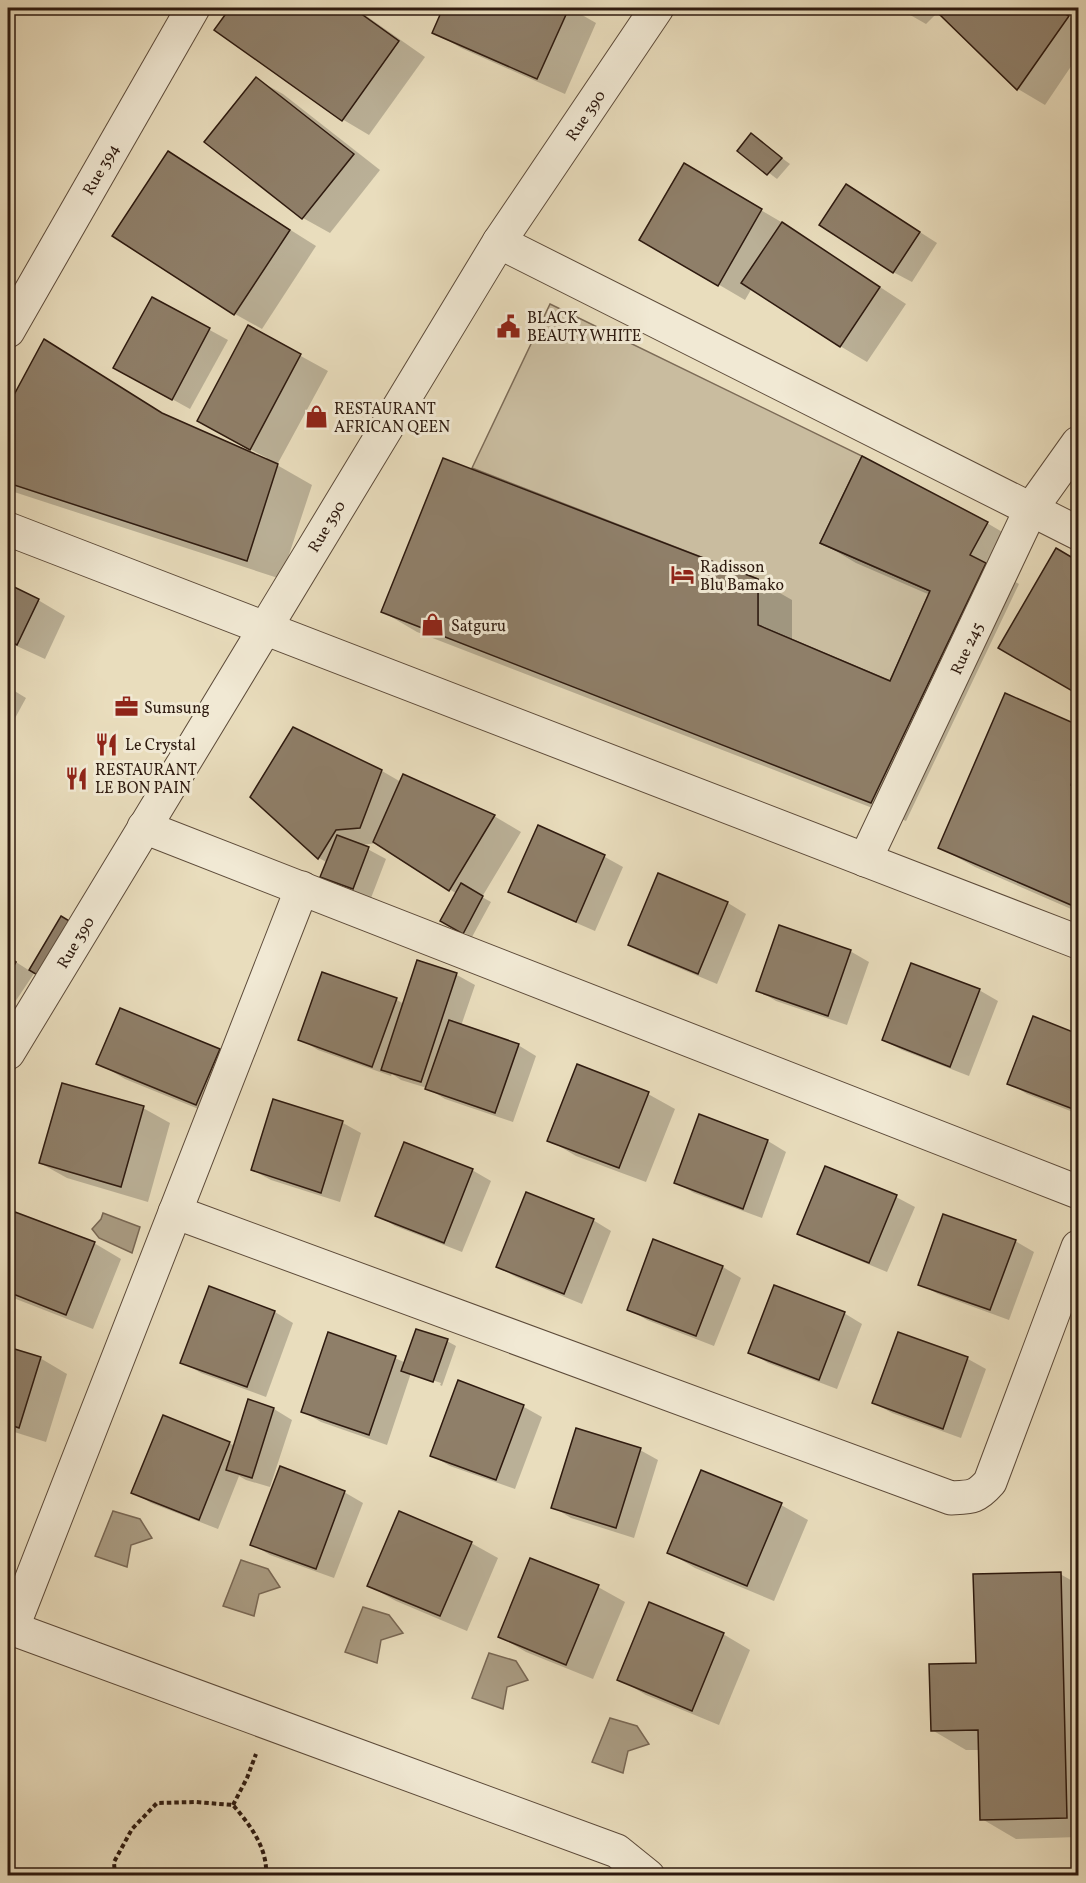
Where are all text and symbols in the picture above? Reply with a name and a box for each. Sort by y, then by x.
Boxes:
street label: Rue 390 [562,86,612,146]
street label: Rue 394 [78,140,125,200]
place label: BLACK BEAUTY WHITE [527,308,641,348]
public building icon: BLACK BEAUTY WHITE [496,313,522,339]
place label: RESTAURANT AFRICAN QEEN [334,399,450,439]
shop icon: RESTAURANT AFRICAN QEEN [303,404,329,430]
street label: Rue 390 [304,497,352,557]
place label: Radisson Blu Bamako [700,557,784,597]
hotel icon: Radisson Blu Bamako [669,562,695,588]
shop icon: Satguru [420,612,446,638]
place label: Satguru [451,616,506,638]
street label: Rue 245 [946,619,990,679]
office icon: Sumsung [113,694,139,720]
place label: Sumsung [144,698,210,720]
restaurant icon: Le Crystal [94,731,120,757]
place label: Le Crystal [125,735,196,757]
place label: RESTAURANT LE BON PAIN [95,760,197,800]
restaurant icon: RESTAURANT LE BON PAIN [64,765,90,791]
street label: Rue 390 [53,913,101,973]

